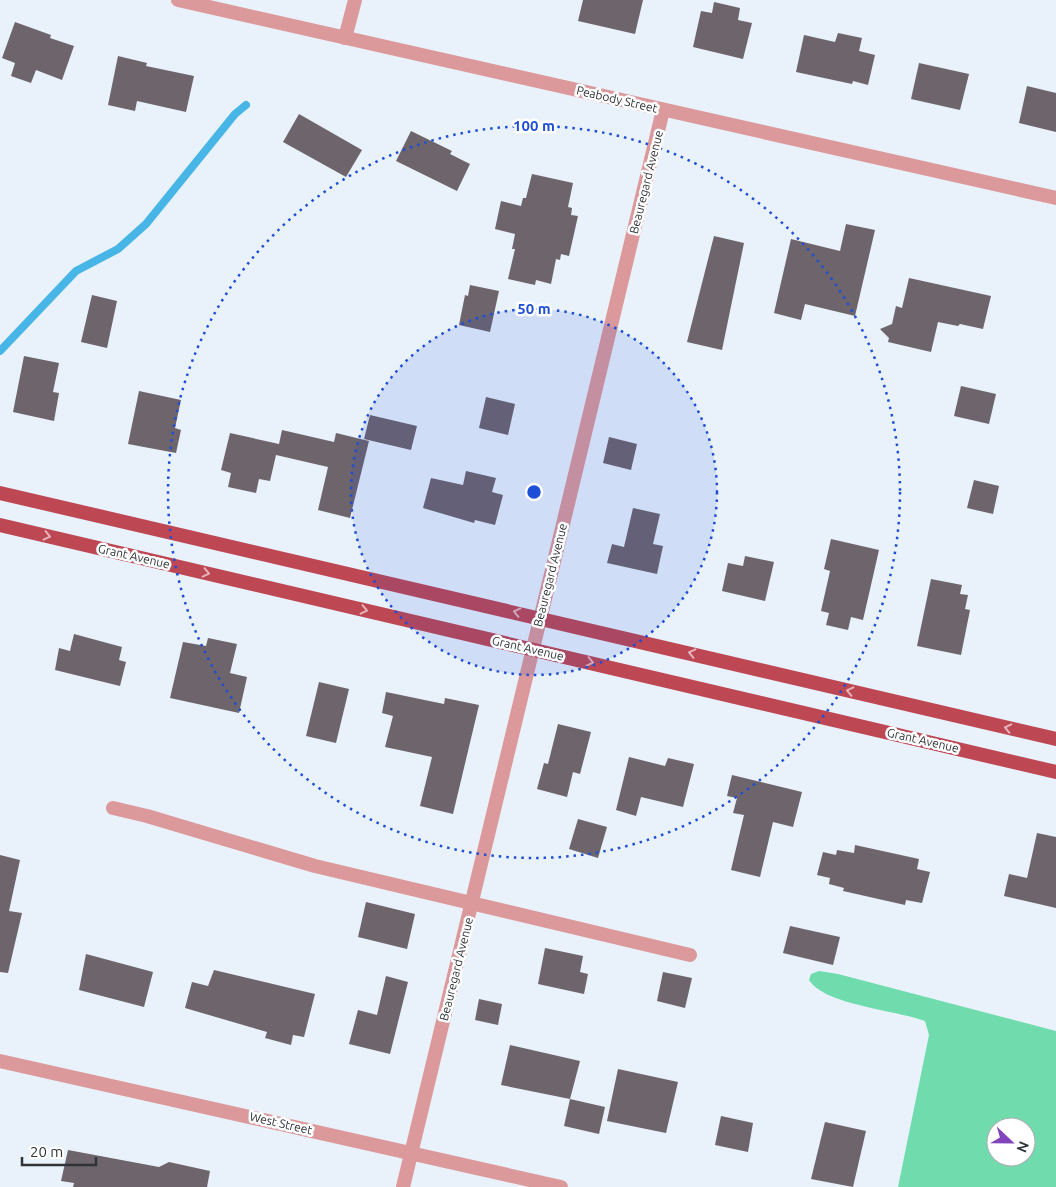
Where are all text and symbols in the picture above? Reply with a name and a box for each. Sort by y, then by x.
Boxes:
street label: Peabody Street [575,83,659,115]
text: 100 m [513,117,555,134]
street label: Beauregard Avenue [627,129,665,235]
text: 50 m [517,300,551,317]
centre of rings [525,483,543,501]
street label: Beauregard Avenue [531,522,569,628]
one-way arrow [43,530,52,541]
street label: Grant Avenue [97,541,171,571]
one-way arrow [201,567,210,578]
one-way arrow [360,604,368,615]
one-way arrow [512,607,521,618]
street label: Grant Avenue [491,633,565,663]
one-way arrow [688,648,697,659]
one-way arrow [586,656,595,667]
one-way arrow [846,686,855,697]
one-way arrow [1004,723,1013,734]
street label: Grant Avenue [886,725,960,755]
street label: Beauregard Avenue [437,916,475,1022]
street label: West Street [248,1109,314,1137]
north arrow [986,1117,1036,1167]
scale bar [22,1134,96,1166]
text: N [1014,1139,1032,1155]
text: 20 m [30,1143,63,1160]

